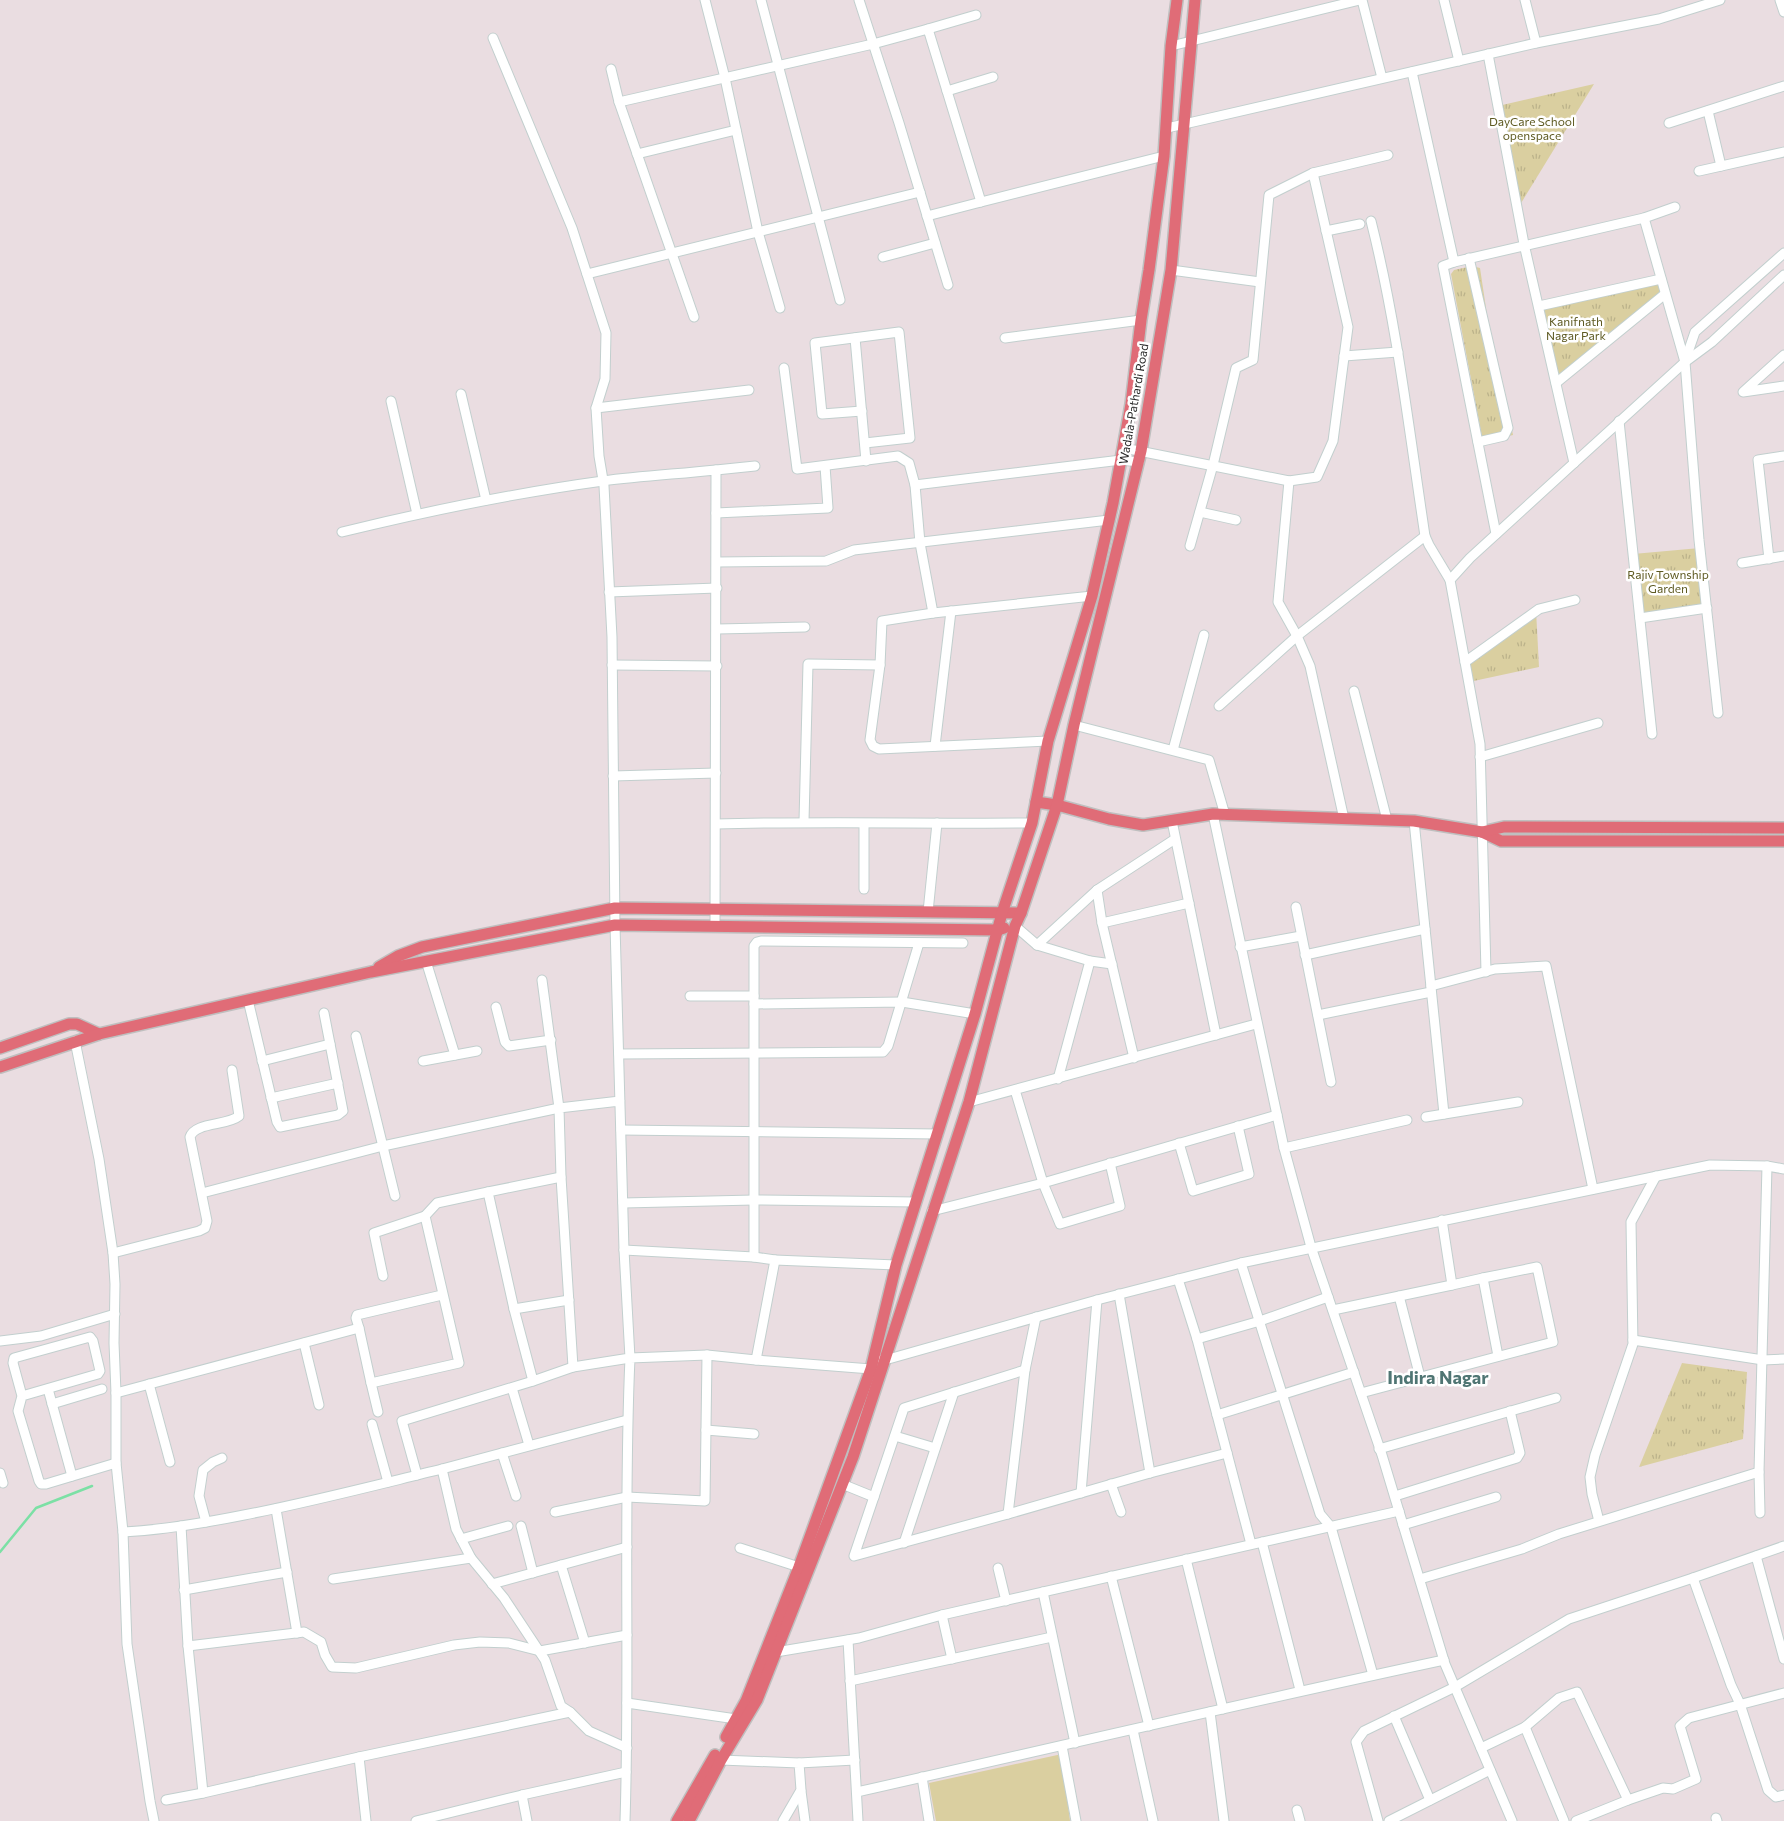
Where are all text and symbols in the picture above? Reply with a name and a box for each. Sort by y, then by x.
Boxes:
park label: DayCare School openspace [1489,114,1575,142]
park label: Kanifnath Nagar Park [1546,314,1607,342]
street label: Wadala-Pathardi Road [1116,342,1151,465]
park label: Rajiv Township Garden [1627,567,1709,595]
district label: Indira Nagar [1387,1366,1489,1388]

